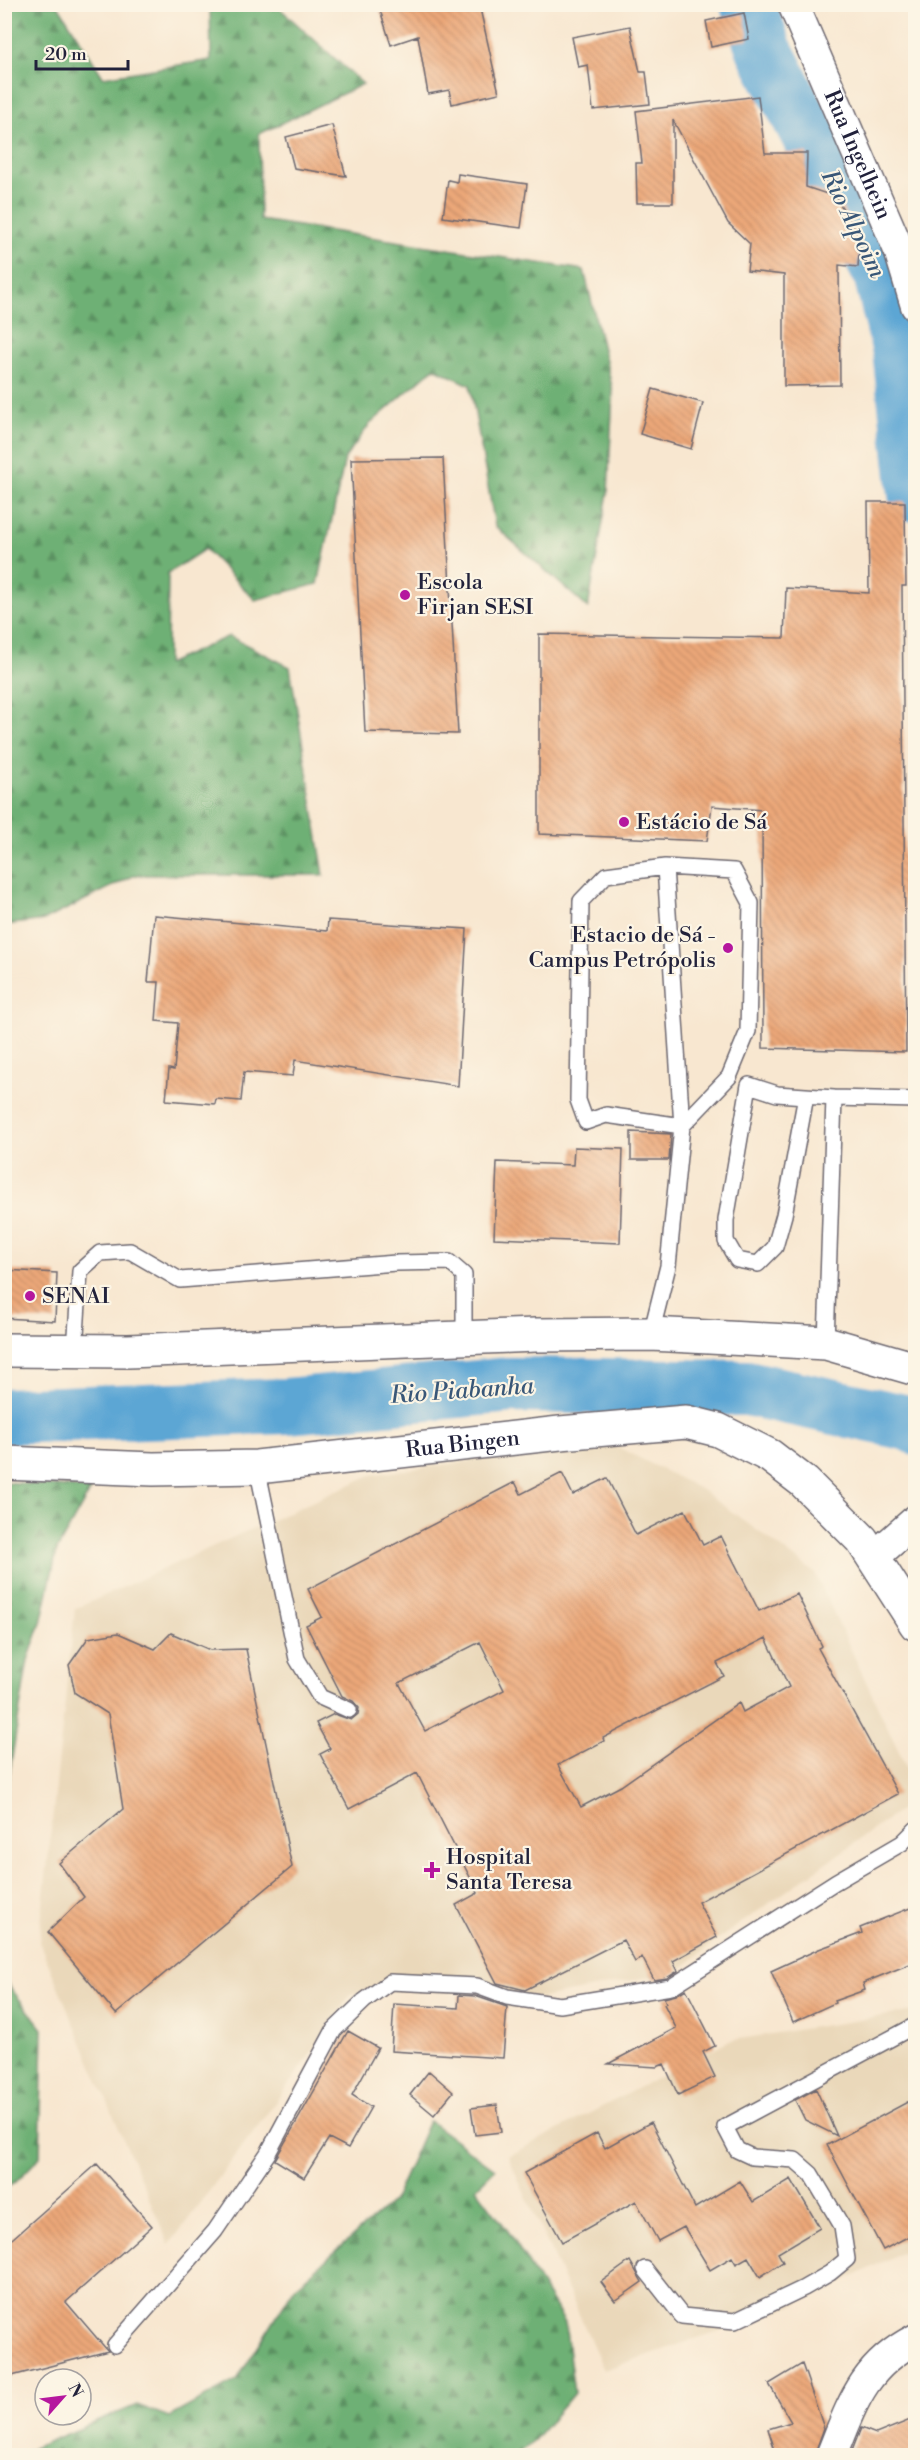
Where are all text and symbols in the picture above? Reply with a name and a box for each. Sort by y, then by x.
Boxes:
scale bar [36,33,128,71]
text: 20 m [45,43,87,66]
street label: Rua Ingelhein [818,86,898,223]
water label: Rio Alpoim [813,164,892,284]
place label: Escola Firjan SESI [417,569,534,621]
marker: Escola Firjan SESI [398,588,412,602]
place label: Estácio de Sá [636,809,768,836]
marker: Estácio de Sá [617,815,631,829]
place label: Estacio de Sá - Campus Petrópolis [529,922,716,974]
marker: Estacio de Sá - Campus Petrópolis [721,941,735,955]
place label: SENAI [42,1283,110,1310]
marker: SENAI [23,1289,37,1303]
water label: Rio Piabanha [388,1371,535,1411]
street label: Rua Bingen [404,1424,521,1464]
place label: Hospital Santa Teresa [446,1844,573,1896]
marker: Hospital Santa Teresa [423,1861,441,1879]
north arrow [33,2367,93,2427]
text: N [64,2380,87,2401]

